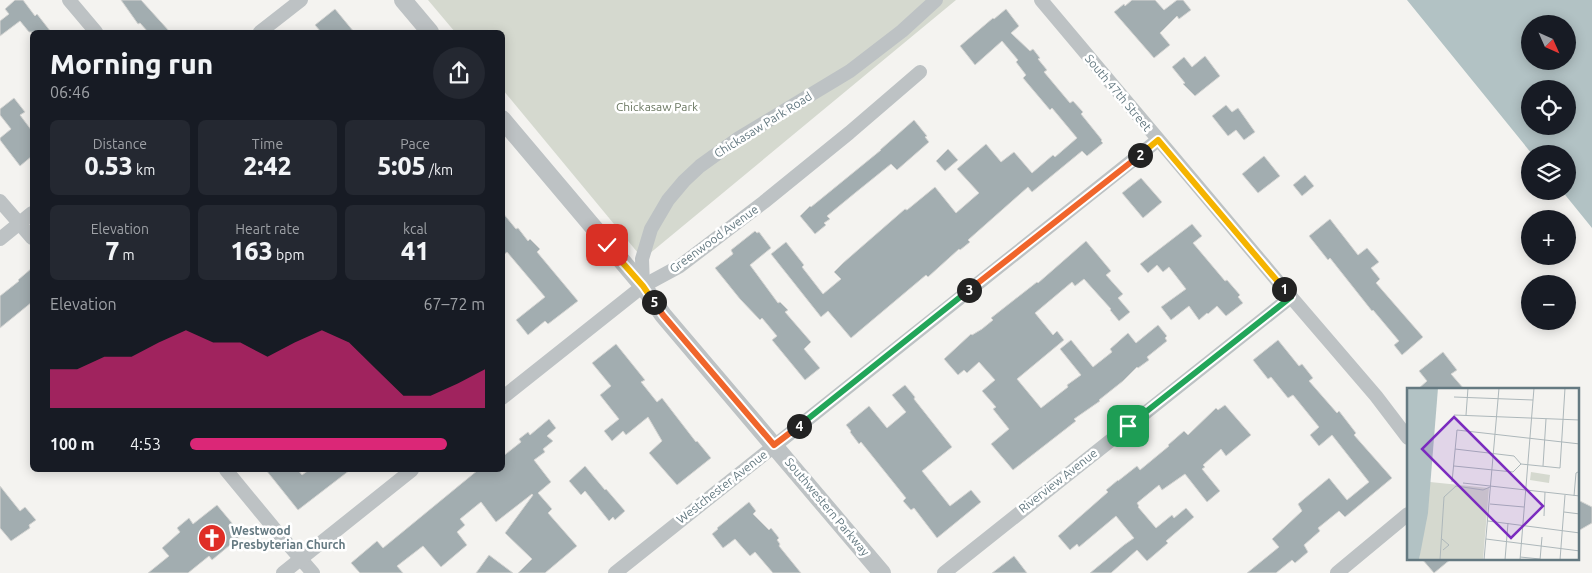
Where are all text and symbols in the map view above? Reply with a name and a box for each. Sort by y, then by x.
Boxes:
north arrow [1521,15,1576,70]
map controls [1521,15,1576,330]
button: share [433,47,485,99]
text: Morning run [50,48,213,79]
street label: South 47th Street [1083,52,1154,134]
button: locate [1521,80,1576,135]
text: 06:46 [50,83,90,101]
street label: Chickasaw Park Road [712,89,814,160]
park label: Chickasaw Park [616,100,698,113]
text: Distance [93,136,147,152]
text: Time [252,136,283,152]
text: Pace [400,136,430,152]
pin: 2 [1128,142,1152,168]
button: layers [1521,145,1576,200]
text: 2 [1137,147,1144,163]
text: 0.53 [84,152,133,180]
text: 2:42 [243,152,292,180]
text: 5:05 [377,152,426,180]
text: km [133,162,155,178]
text: /km [426,162,453,178]
street label: Greenwood Avenue [667,202,760,275]
button: + [1521,210,1576,265]
text: Elevation [91,221,149,237]
text: Heart rate [235,221,300,237]
text: kcal [403,221,427,237]
pin [586,224,628,266]
icon: check [593,231,621,259]
text: 7 [105,237,119,265]
text: 163 [231,237,273,265]
text: 41 [401,237,429,265]
text: m [119,247,135,263]
text: bpm [273,247,304,263]
button: − [1521,275,1576,330]
pin: 1 [1272,276,1296,302]
pin: 3 [956,278,982,302]
text: 1 [1281,281,1288,297]
text: 3 [966,282,973,298]
pin: 5 [642,290,666,314]
text: 5 [651,294,658,310]
text: Elevation [50,295,117,313]
text: 67–72 m [423,295,485,313]
inset map [1407,388,1580,560]
pin [1107,405,1149,447]
icon: arrive [1114,412,1142,440]
pin: 4 [786,414,812,438]
text: 4 [796,418,803,434]
text: 100 m [50,435,95,453]
text: 4:53 [130,435,161,453]
street label: Riverview Avenue [1016,446,1099,515]
street label: Westchester Avenue [674,447,769,526]
street label: Southwestern Parkway [783,455,872,558]
church icon: Westwood Presbyterian Church [197,523,227,553]
place label: Westwood Presbyterian Church [231,524,345,551]

